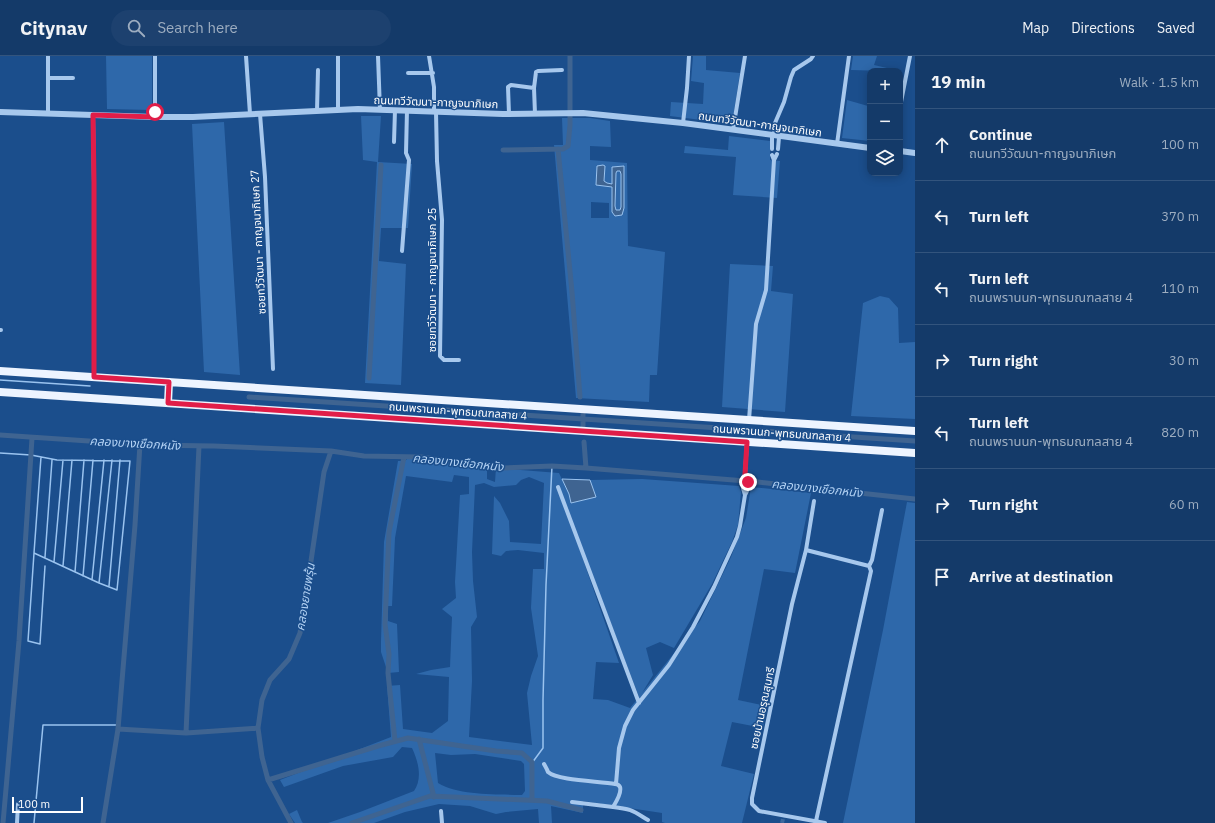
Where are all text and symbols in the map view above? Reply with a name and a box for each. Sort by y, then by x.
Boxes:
search box [111,10,391,46]
text: Citynav [20,16,87,40]
icon: search [125,17,147,39]
text: Search here [157,18,238,37]
text: Map [1022,19,1049,37]
text: Directions [1071,19,1135,37]
text: Saved [1157,19,1195,37]
map controls [867,68,903,176]
button: + [867,68,903,104]
text: 19 min [931,71,986,93]
text: Walk · 1.5 km [1119,74,1199,91]
street label: ถนนทวีวัฒนา-กาญจนาภิเษก [373,93,499,111]
route start [146,103,164,121]
button: − [867,104,903,140]
street label: ถนนทวีวัฒนา-กาญจนาภิเษก [697,108,823,140]
text: Continue [969,125,1033,144]
icon: ahead [931,134,953,156]
text: 100 m [1161,136,1199,153]
button: layers [867,140,903,176]
text: ถนนทวีวัฒนา-กาญจนาภิเษก [969,145,1116,162]
street label: ซอยทวีวัฒนา - กาญจนาภิเษก 27 [247,169,269,315]
icon: left [931,206,953,228]
text: Turn left [969,207,1029,226]
street label: ซอยทวีวัฒนา - กาญจนาภิเษก 25 [425,208,439,352]
text: 370 m [1161,208,1199,225]
text: Turn left [969,269,1029,288]
icon: left [931,278,953,300]
text: 110 m [1161,280,1199,297]
text: ถนนพรานนก-พุทธมณฑลสาย 4 [969,289,1133,306]
icon: right [931,350,953,372]
text: Turn right [969,351,1038,370]
text: 30 m [1169,352,1199,369]
street label: ถนนพรานนก-พุทธมณฑลสาย 4 [388,399,528,423]
text: Turn left [969,413,1029,432]
street label: ถนนพรานนก-พุทธมณฑลสาย 4 [712,421,852,445]
icon: left [931,422,953,444]
text: 820 m [1161,424,1199,441]
water label: คลองบางเชือกหนัง [89,433,181,453]
text: ถนนพรานนก-พุทธมณฑลสาย 4 [969,433,1133,450]
water label: คลองบางเชือกหนัง [412,450,505,474]
route end [739,473,757,491]
water label: คลองบางเชือกหนัง [771,476,864,500]
icon: right [931,494,953,516]
text: Turn right [969,495,1038,514]
text: 60 m [1169,496,1199,513]
water label: คลองยายพรุ้น [292,561,319,632]
icon: arrive [931,566,953,588]
text: Arrive at destination [969,567,1113,586]
street label: ซอยบ้านอรุณสุนทรี [746,665,778,750]
scale bar [12,795,83,814]
text: 100 m [18,797,50,811]

